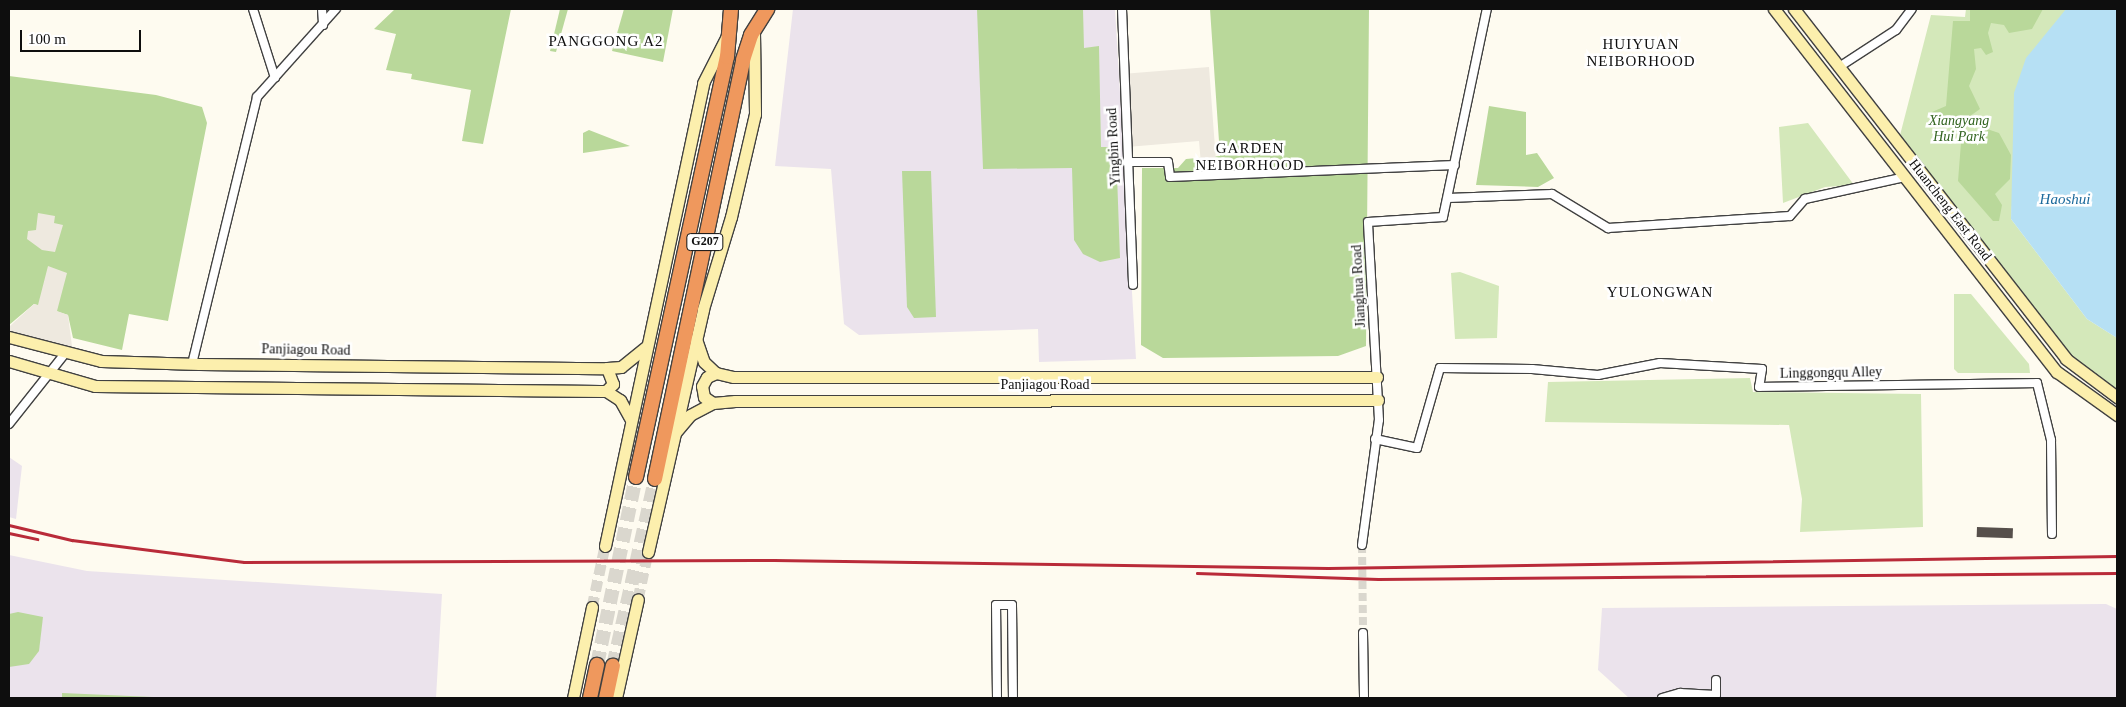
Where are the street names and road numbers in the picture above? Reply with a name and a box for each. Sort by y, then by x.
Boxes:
street label: Yingbin Road [1103,104,1125,190]
street label: Huancheng East Road [1900,149,2000,271]
road number: G207 [685,232,725,252]
street label: Jianghua Road [1348,237,1370,335]
street label: Panjiagou Road [255,341,357,359]
street label: Linggongqu Alley [1775,364,1887,382]
street label: Panjiagou Road [994,377,1096,393]

